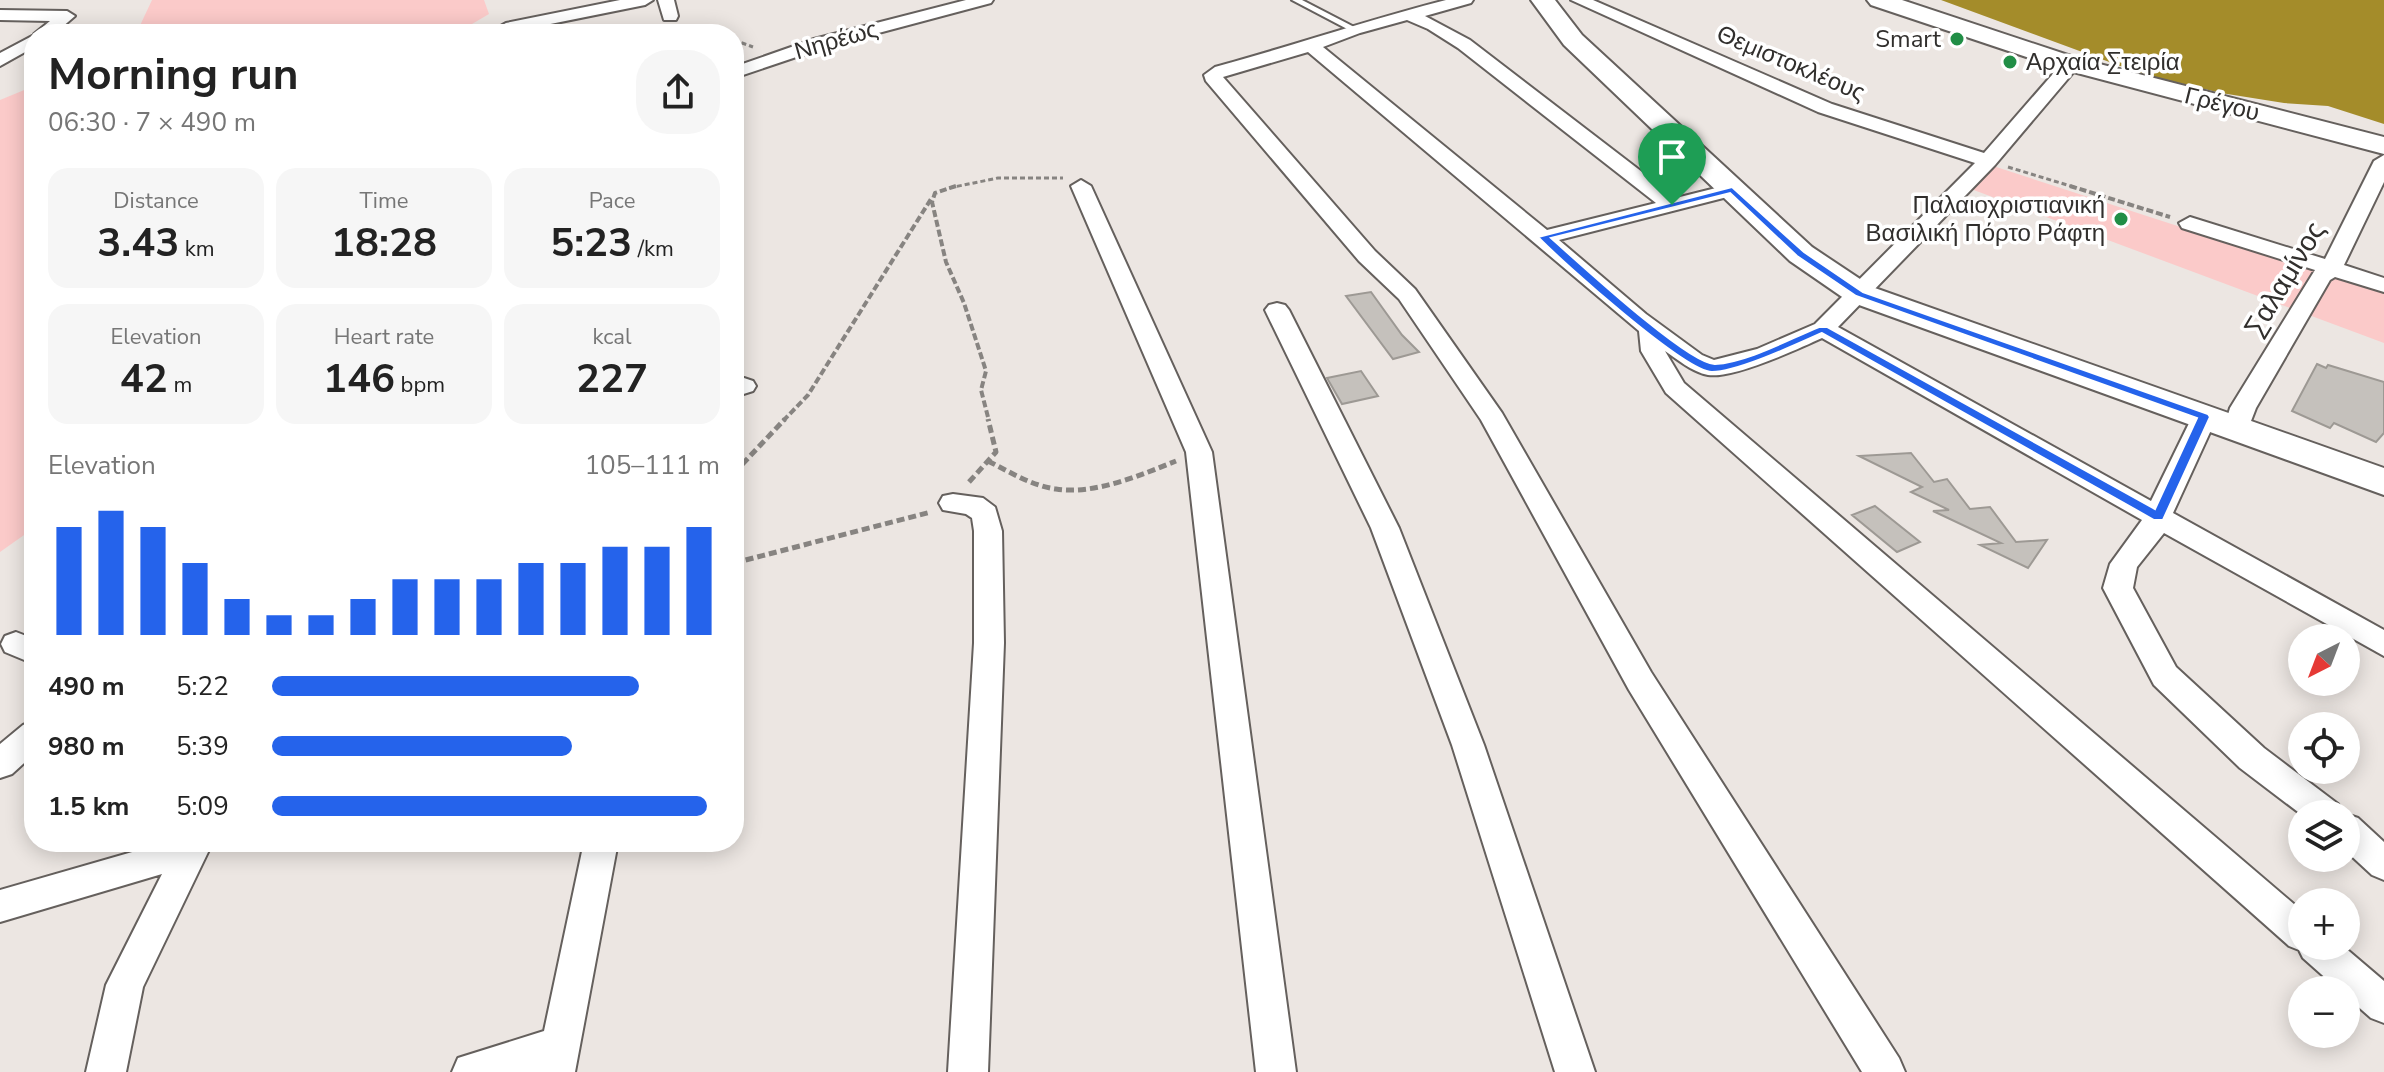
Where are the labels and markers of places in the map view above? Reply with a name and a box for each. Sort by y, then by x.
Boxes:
place label: Smart [1875,23,1942,55]
marker: Smart [1948,30,1966,48]
place label: Αρχαία Στειρία [2026,46,2180,78]
marker: Αρχαία Στειρία [2001,53,2019,71]
pin [1638,123,1706,205]
place label: Παλαιοχριστιανική Βασιλική Πόρτο Ράφτη [1866,189,2105,249]
marker: Παλαιοχριστιανική Βασιλική Πόρτο Ράφτη [2112,210,2130,228]

